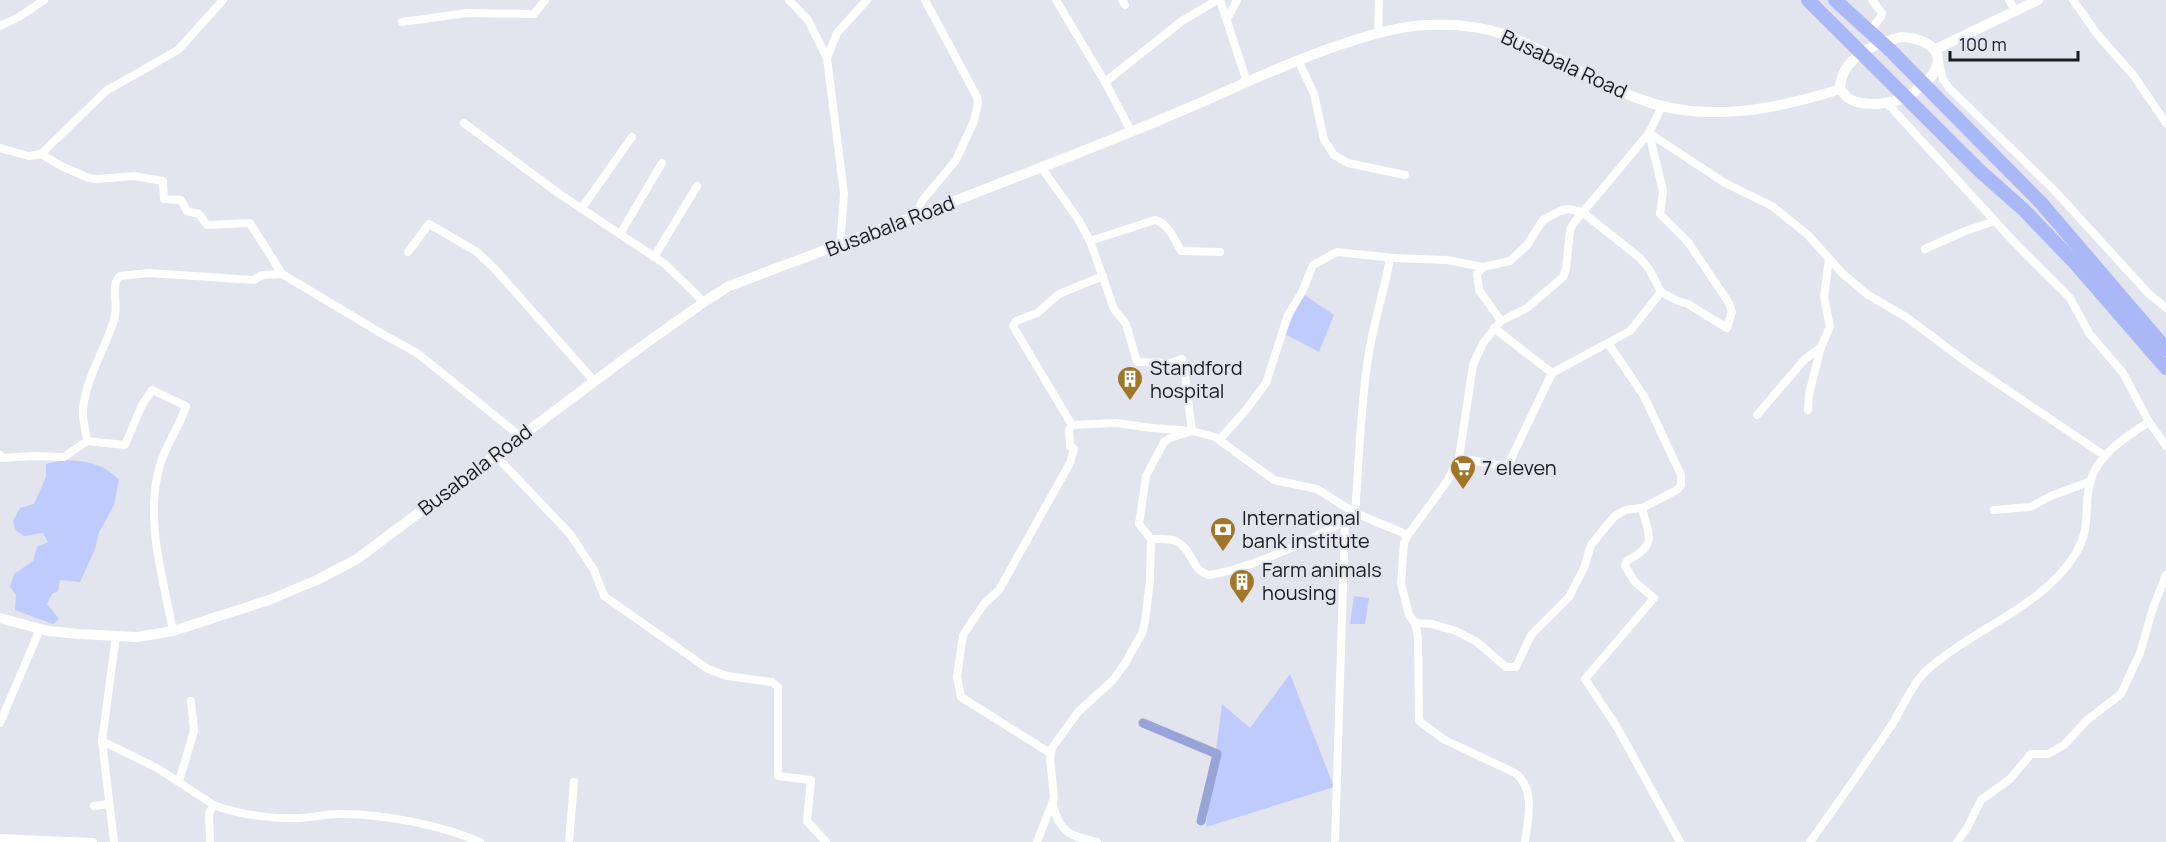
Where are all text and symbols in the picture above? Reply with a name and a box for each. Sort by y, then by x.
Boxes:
street label: Busabala Road [1497,23,1631,104]
scale bar [1950,24,2078,62]
text: 100 m [1959,32,2007,56]
street label: Busabala Road [822,189,958,262]
place label: Standford hospital [1150,354,1243,404]
building icon: Standford hospital [1115,364,1145,402]
street label: Busabala Road [412,418,537,521]
supermarket icon: 7 eleven [1448,453,1478,491]
place label: 7 eleven [1482,454,1557,481]
place label: International bank institute [1242,504,1370,554]
bank icon: International bank institute [1208,515,1238,553]
place label: Farm animals housing [1262,556,1382,606]
building icon: Farm animals housing [1227,567,1257,605]

